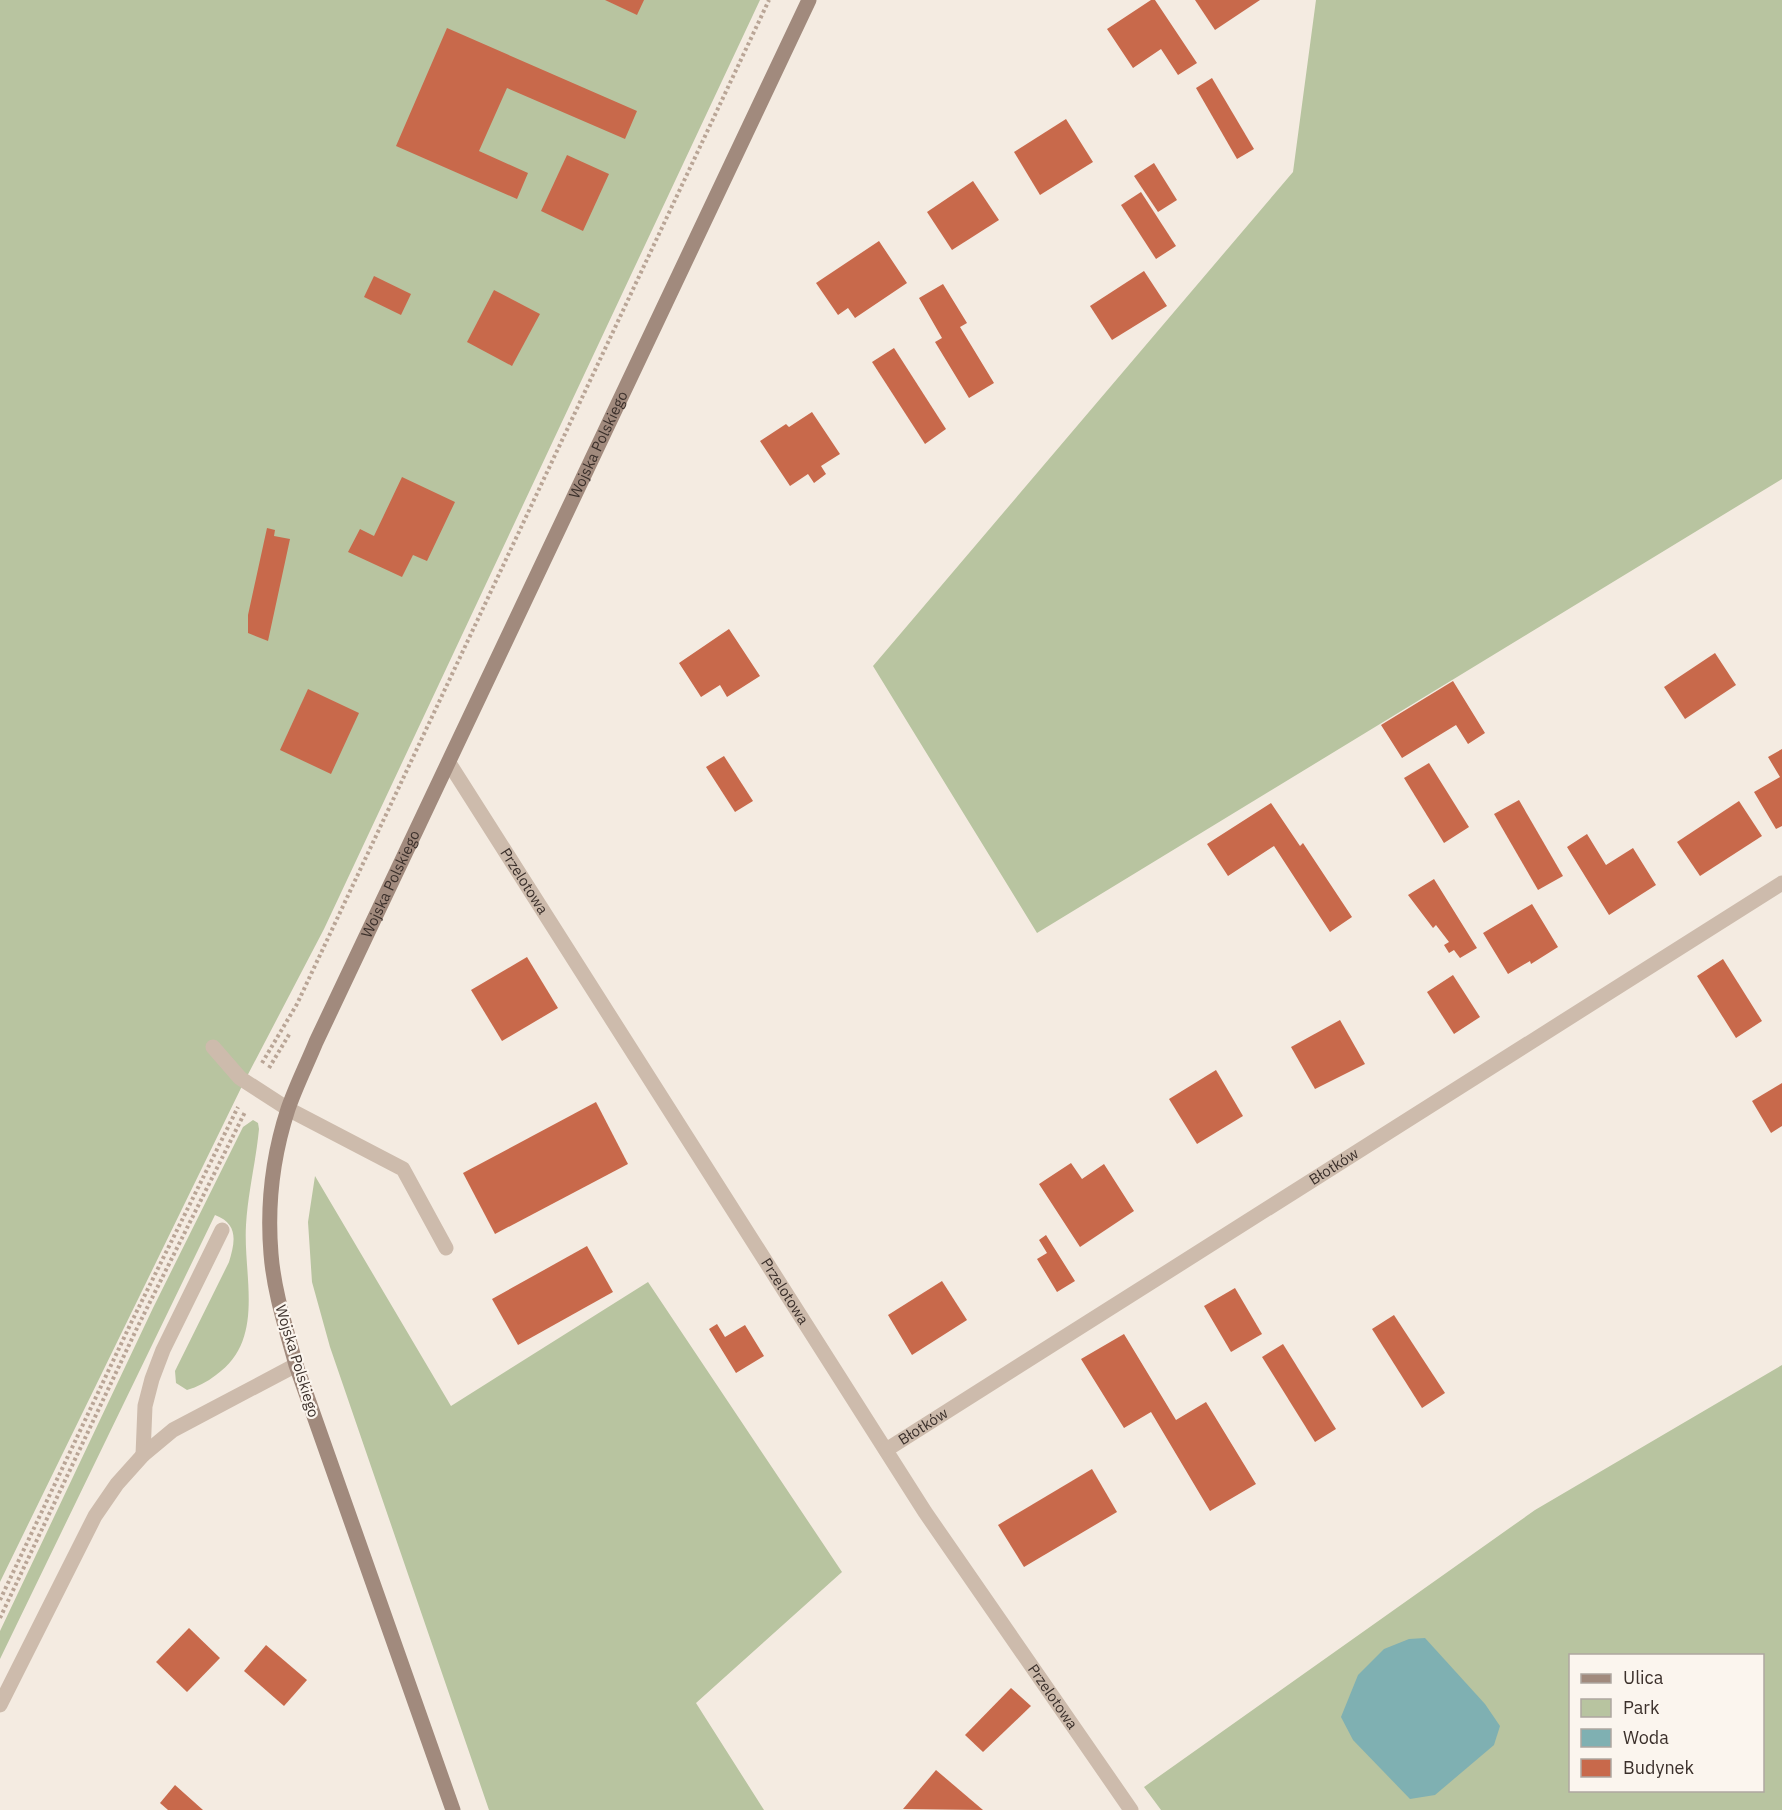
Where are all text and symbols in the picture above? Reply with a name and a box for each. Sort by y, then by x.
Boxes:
street label: Wojska Polskiego [565,388,632,502]
street label: Wojska Polskiego [357,827,424,941]
street label: Przelotowa [496,844,553,918]
street label: Błotków [1305,1143,1362,1189]
street label: Przelotowa [757,1254,813,1328]
street label: Wojska Polskiego [271,1302,324,1419]
street label: Błotków [895,1403,952,1449]
legend [1569,1654,1764,1792]
street label: Przelotowa [1024,1660,1082,1733]
text: Ulica [1623,1666,1664,1689]
text: Park [1623,1696,1660,1719]
text: Woda [1623,1726,1669,1749]
text: Budynek [1623,1756,1695,1779]

